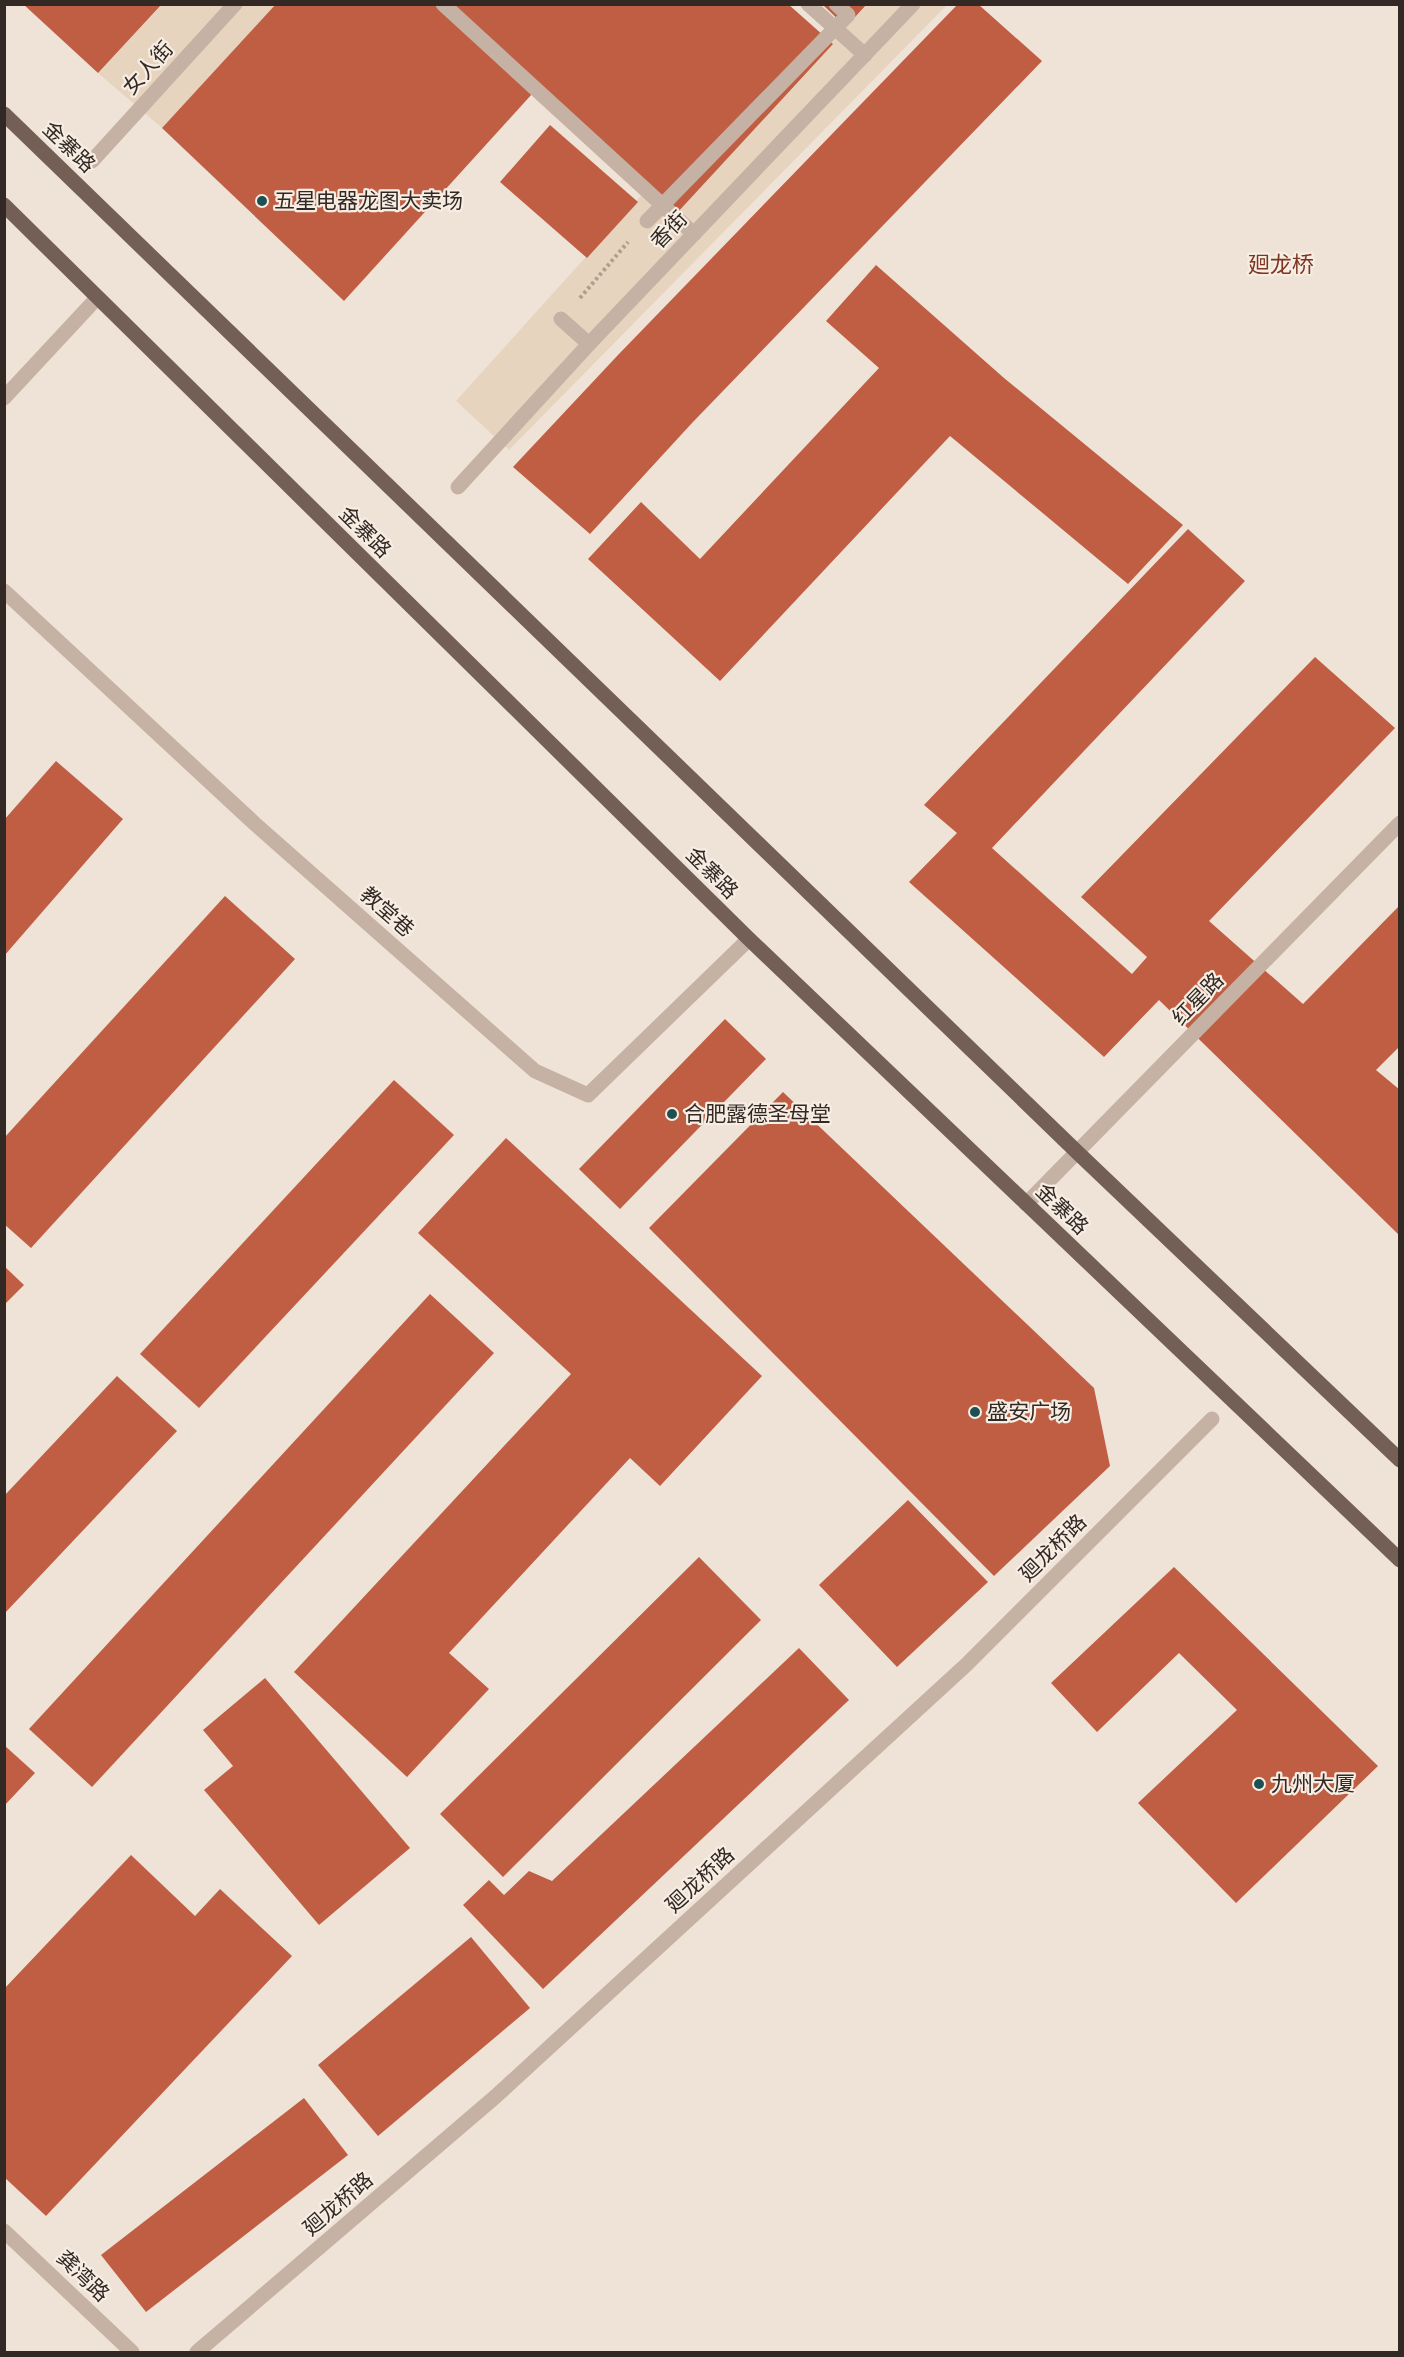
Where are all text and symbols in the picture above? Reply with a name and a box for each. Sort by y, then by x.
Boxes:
street label: 女人街 [118,37,177,99]
street label: 金寨路 [39,116,100,177]
place label: 五星电器龙图大卖场 [274,189,463,212]
marker: 五星电器龙图大卖场 [255,194,269,208]
street label: 香街 [646,207,692,253]
district label: 廻龙桥 [1248,252,1314,277]
street label: 金寨路 [335,501,396,562]
street label: 金寨路 [682,842,743,903]
street label: 教堂巷 [356,882,419,941]
street label: 红星路 [1167,968,1228,1029]
place label: 合肥露德圣母堂 [684,1102,831,1125]
marker: 合肥露德圣母堂 [665,1107,679,1121]
street label: 金寨路 [1032,1178,1093,1239]
place label: 盛安广场 [987,1400,1071,1423]
marker: 盛安广场 [968,1405,982,1419]
street label: 廻龙桥路 [1015,1510,1090,1585]
place label: 九州大厦 [1271,1772,1355,1795]
marker: 九州大厦 [1252,1777,1266,1791]
street label: 廻龙桥路 [661,1843,738,1917]
street label: 廻龙桥路 [298,2167,377,2240]
street label: 龚湾路 [53,2245,114,2306]

